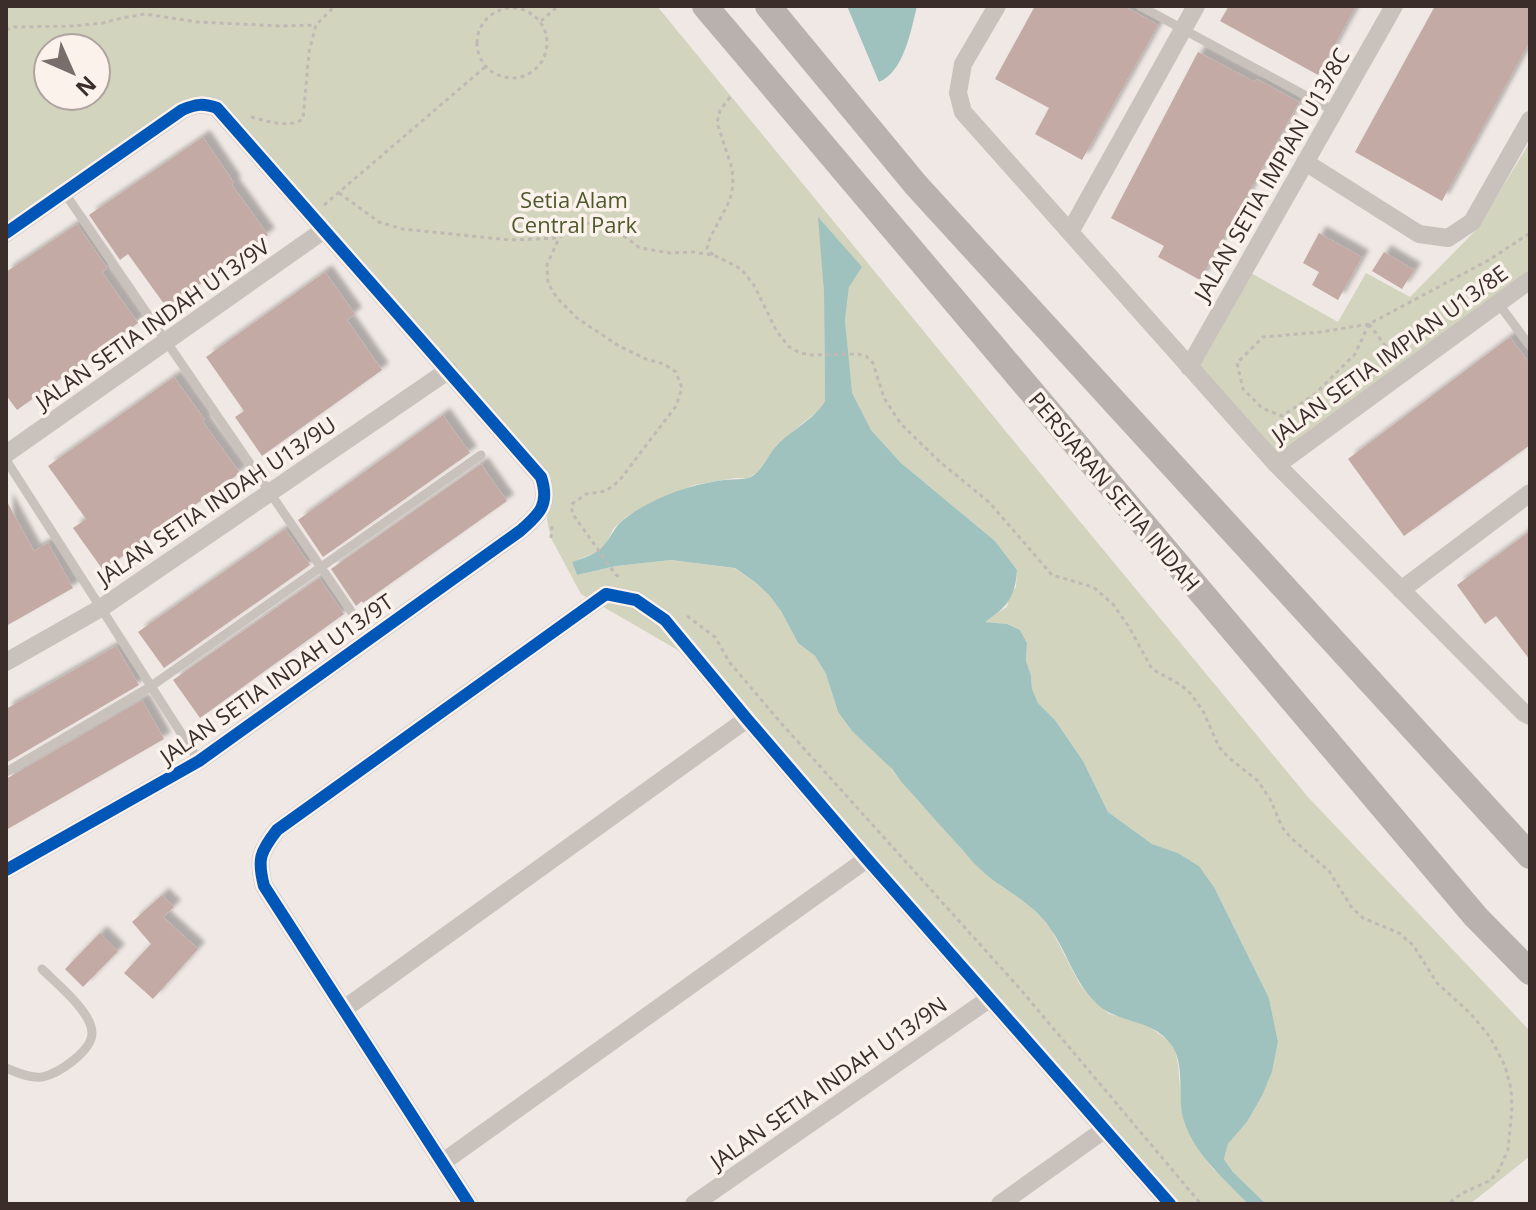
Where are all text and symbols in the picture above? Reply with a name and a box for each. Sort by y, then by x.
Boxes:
north arrow [32,32,112,112]
street label: JALAN SETIA IMPIAN U13/8C [1185,42,1356,307]
text: N [70,70,104,104]
park label: Setia Alam Central Park [511,184,637,239]
street label: JALAN SETIA INDAH U13/9V [27,230,276,416]
street label: JALAN SETIA IMPIAN U13/8E [1263,257,1513,450]
street label: PERSIARAN SETIA INDAH [1023,385,1207,597]
street label: JALAN SETIA INDAH U13/9U [89,409,341,592]
street label: JALAN SETIA INDAH U13/9T [152,586,399,771]
street label: JALAN SETIA INDAH U13/9N [702,989,952,1176]

